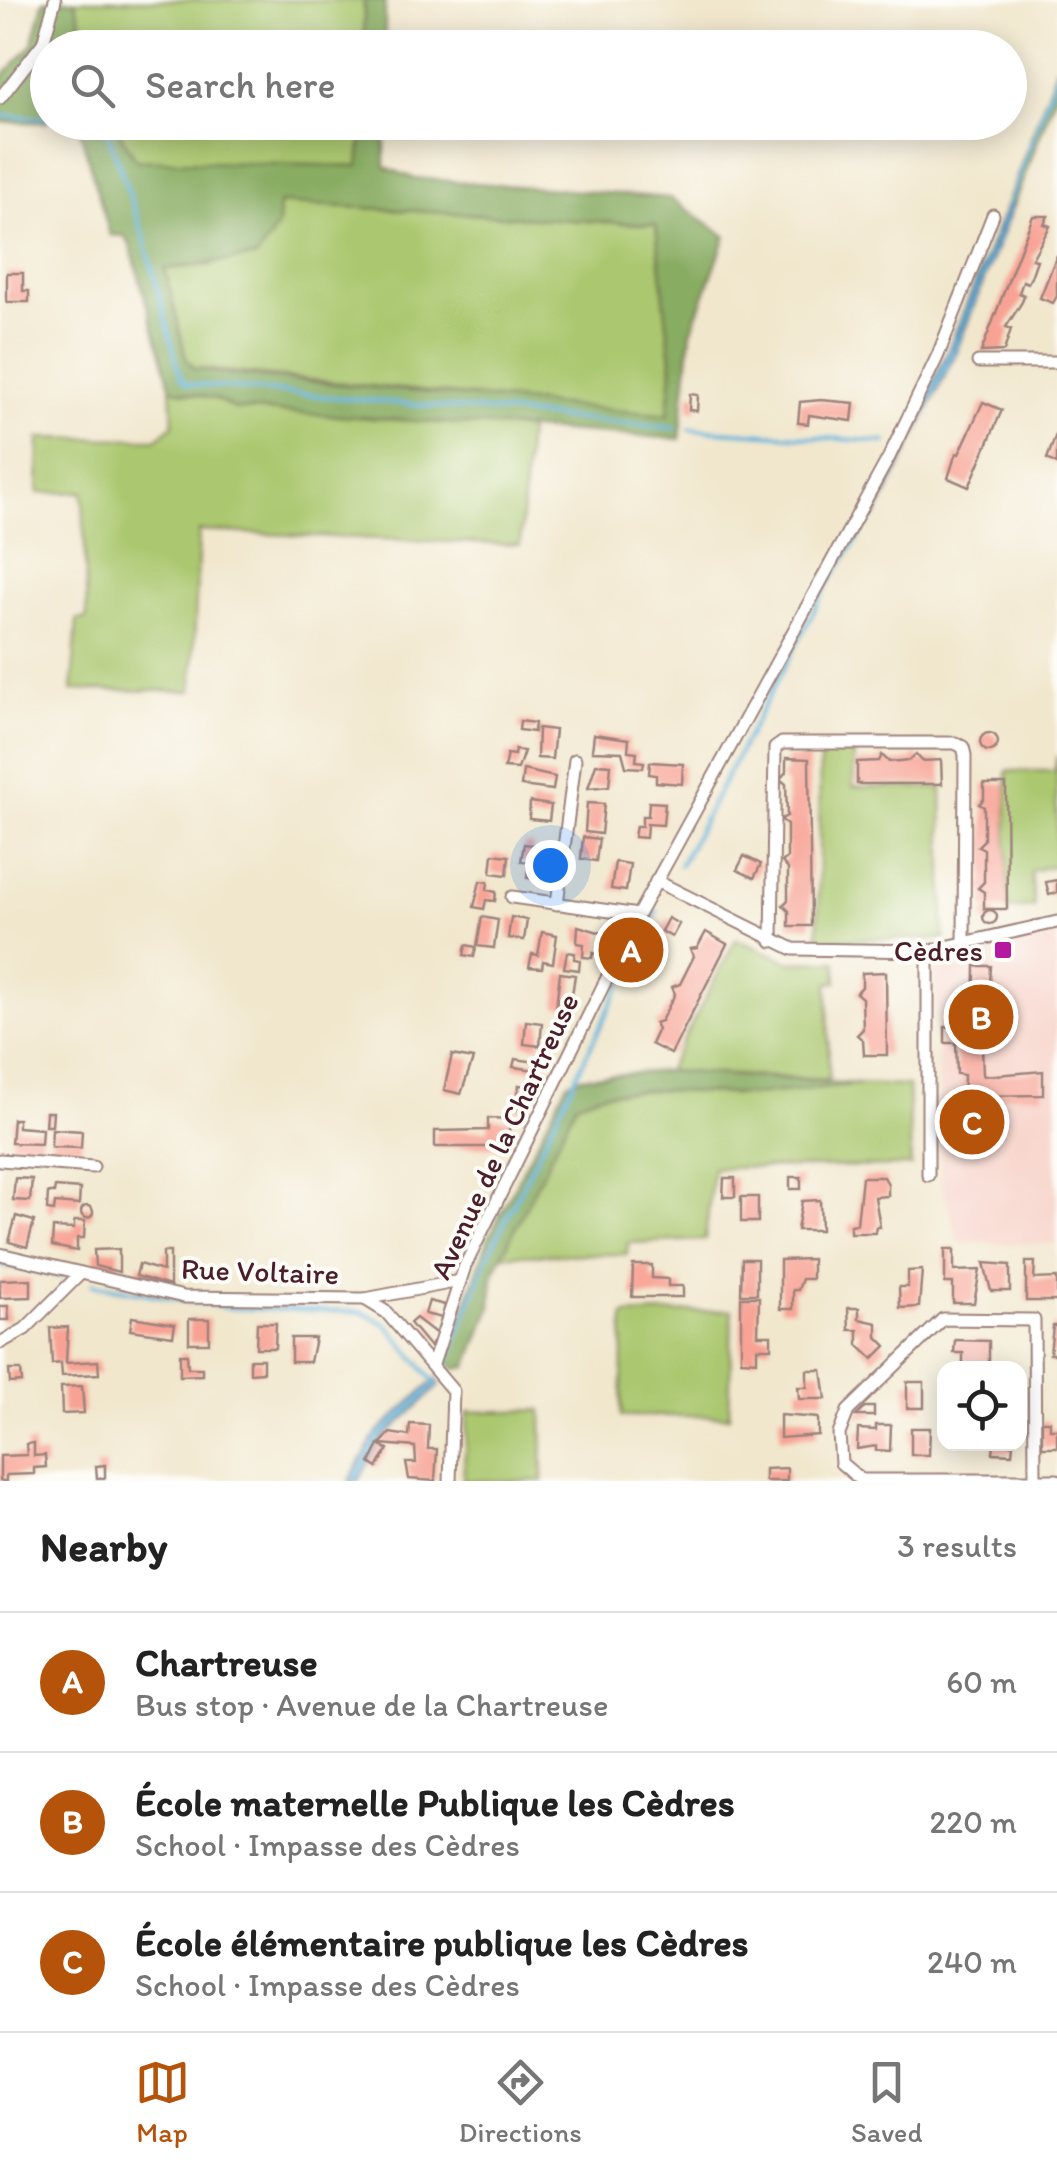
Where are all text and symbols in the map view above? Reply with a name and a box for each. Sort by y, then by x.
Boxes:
search box [30,30,1027,140]
icon: search [65,58,120,113]
text: Search here [145,62,336,108]
your location [525,840,576,891]
pin: A [598,912,664,988]
place label: Cèdres [894,932,983,969]
marker: Cèdres [992,939,1014,961]
pin: B [948,980,1014,1054]
street label: Avenue de la Chartreuse [421,987,587,1285]
pin: C [940,1084,1004,1160]
street label: Rue Voltaire [180,1250,340,1292]
map controls [937,1361,1027,1451]
button: locate [937,1361,1027,1451]
text: Nearby [40,1521,167,1572]
text: 3 results [897,1527,1017,1565]
text: Chartreuse [135,1640,318,1686]
text: A [62,1663,83,1701]
text: 60 m [946,1663,1017,1701]
text: Bus stop · Avenue de la Chartreuse [135,1686,608,1724]
text: École maternelle Publique les Cèdres [135,1780,735,1826]
text: B [62,1803,83,1841]
text: 220 m [930,1803,1017,1841]
text: School · Impasse des Cèdres [135,1826,520,1864]
text: École élémentaire publique les Cèdres [135,1920,749,1966]
text: C [62,1943,83,1981]
text: 240 m [927,1943,1017,1981]
text: School · Impasse des Cèdres [135,1966,520,2004]
tab: Map [135,2055,190,2149]
tab: Directions [459,2055,582,2149]
tab: Saved [851,2055,922,2149]

